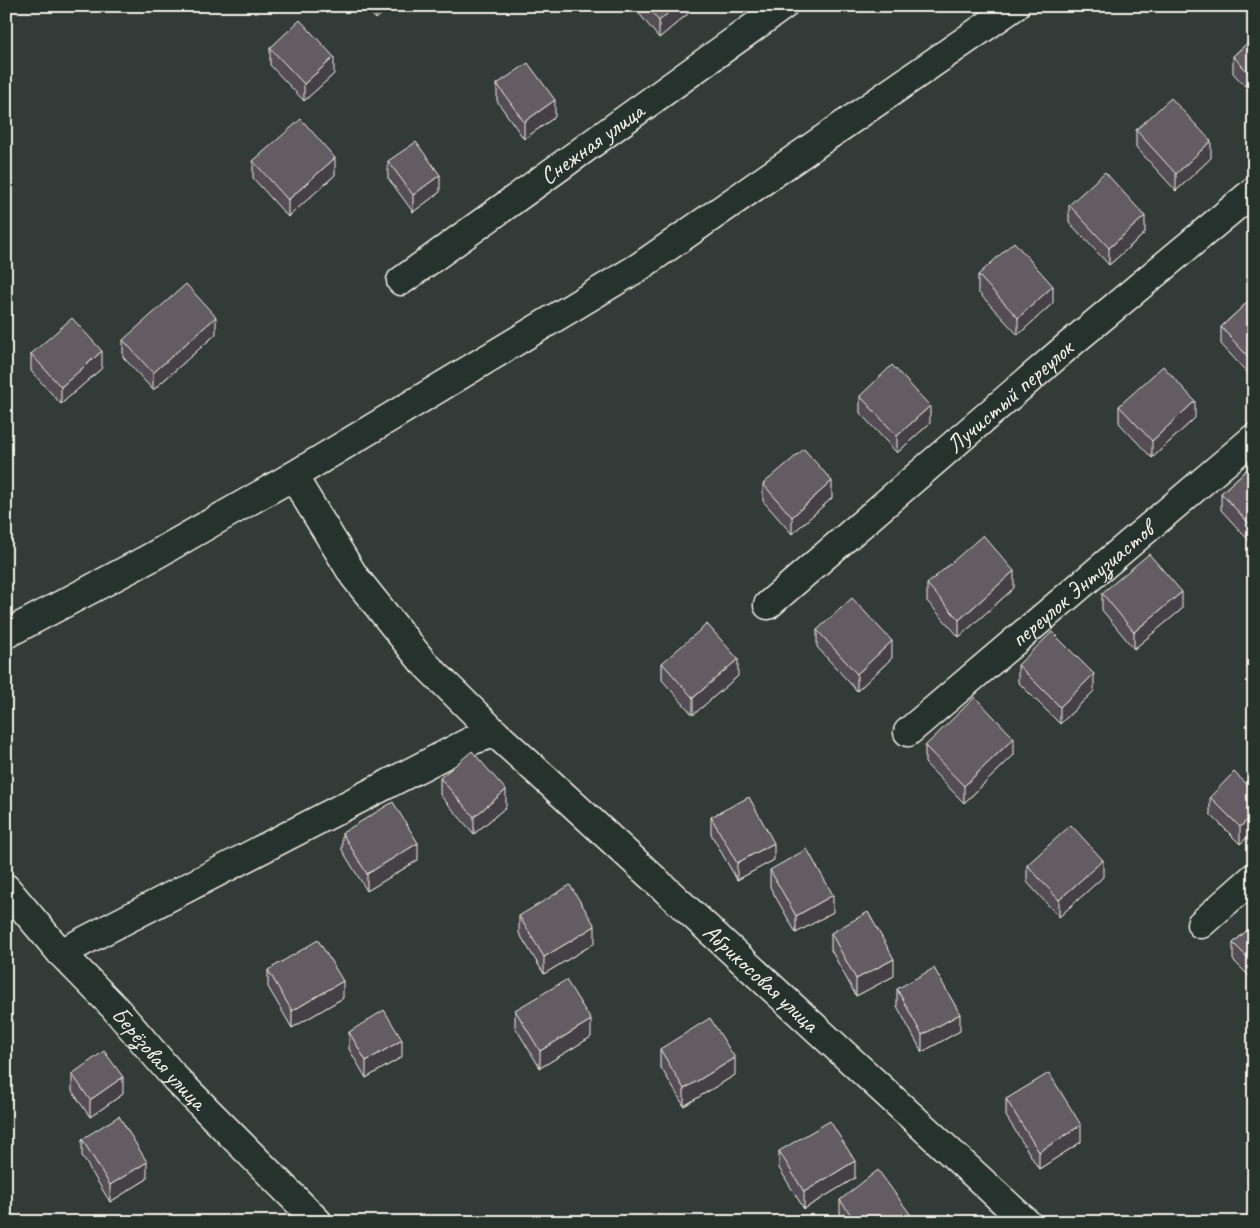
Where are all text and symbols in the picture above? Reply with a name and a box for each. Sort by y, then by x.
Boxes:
street label: Снежная улица [534,95,651,191]
street label: Лучистый переулок [940,332,1081,460]
street label: переулок Энтузиастов [1004,511,1164,654]
street label: Абрикосовая улица [697,917,826,1039]
street label: Берёзовая улица [105,1000,215,1118]

